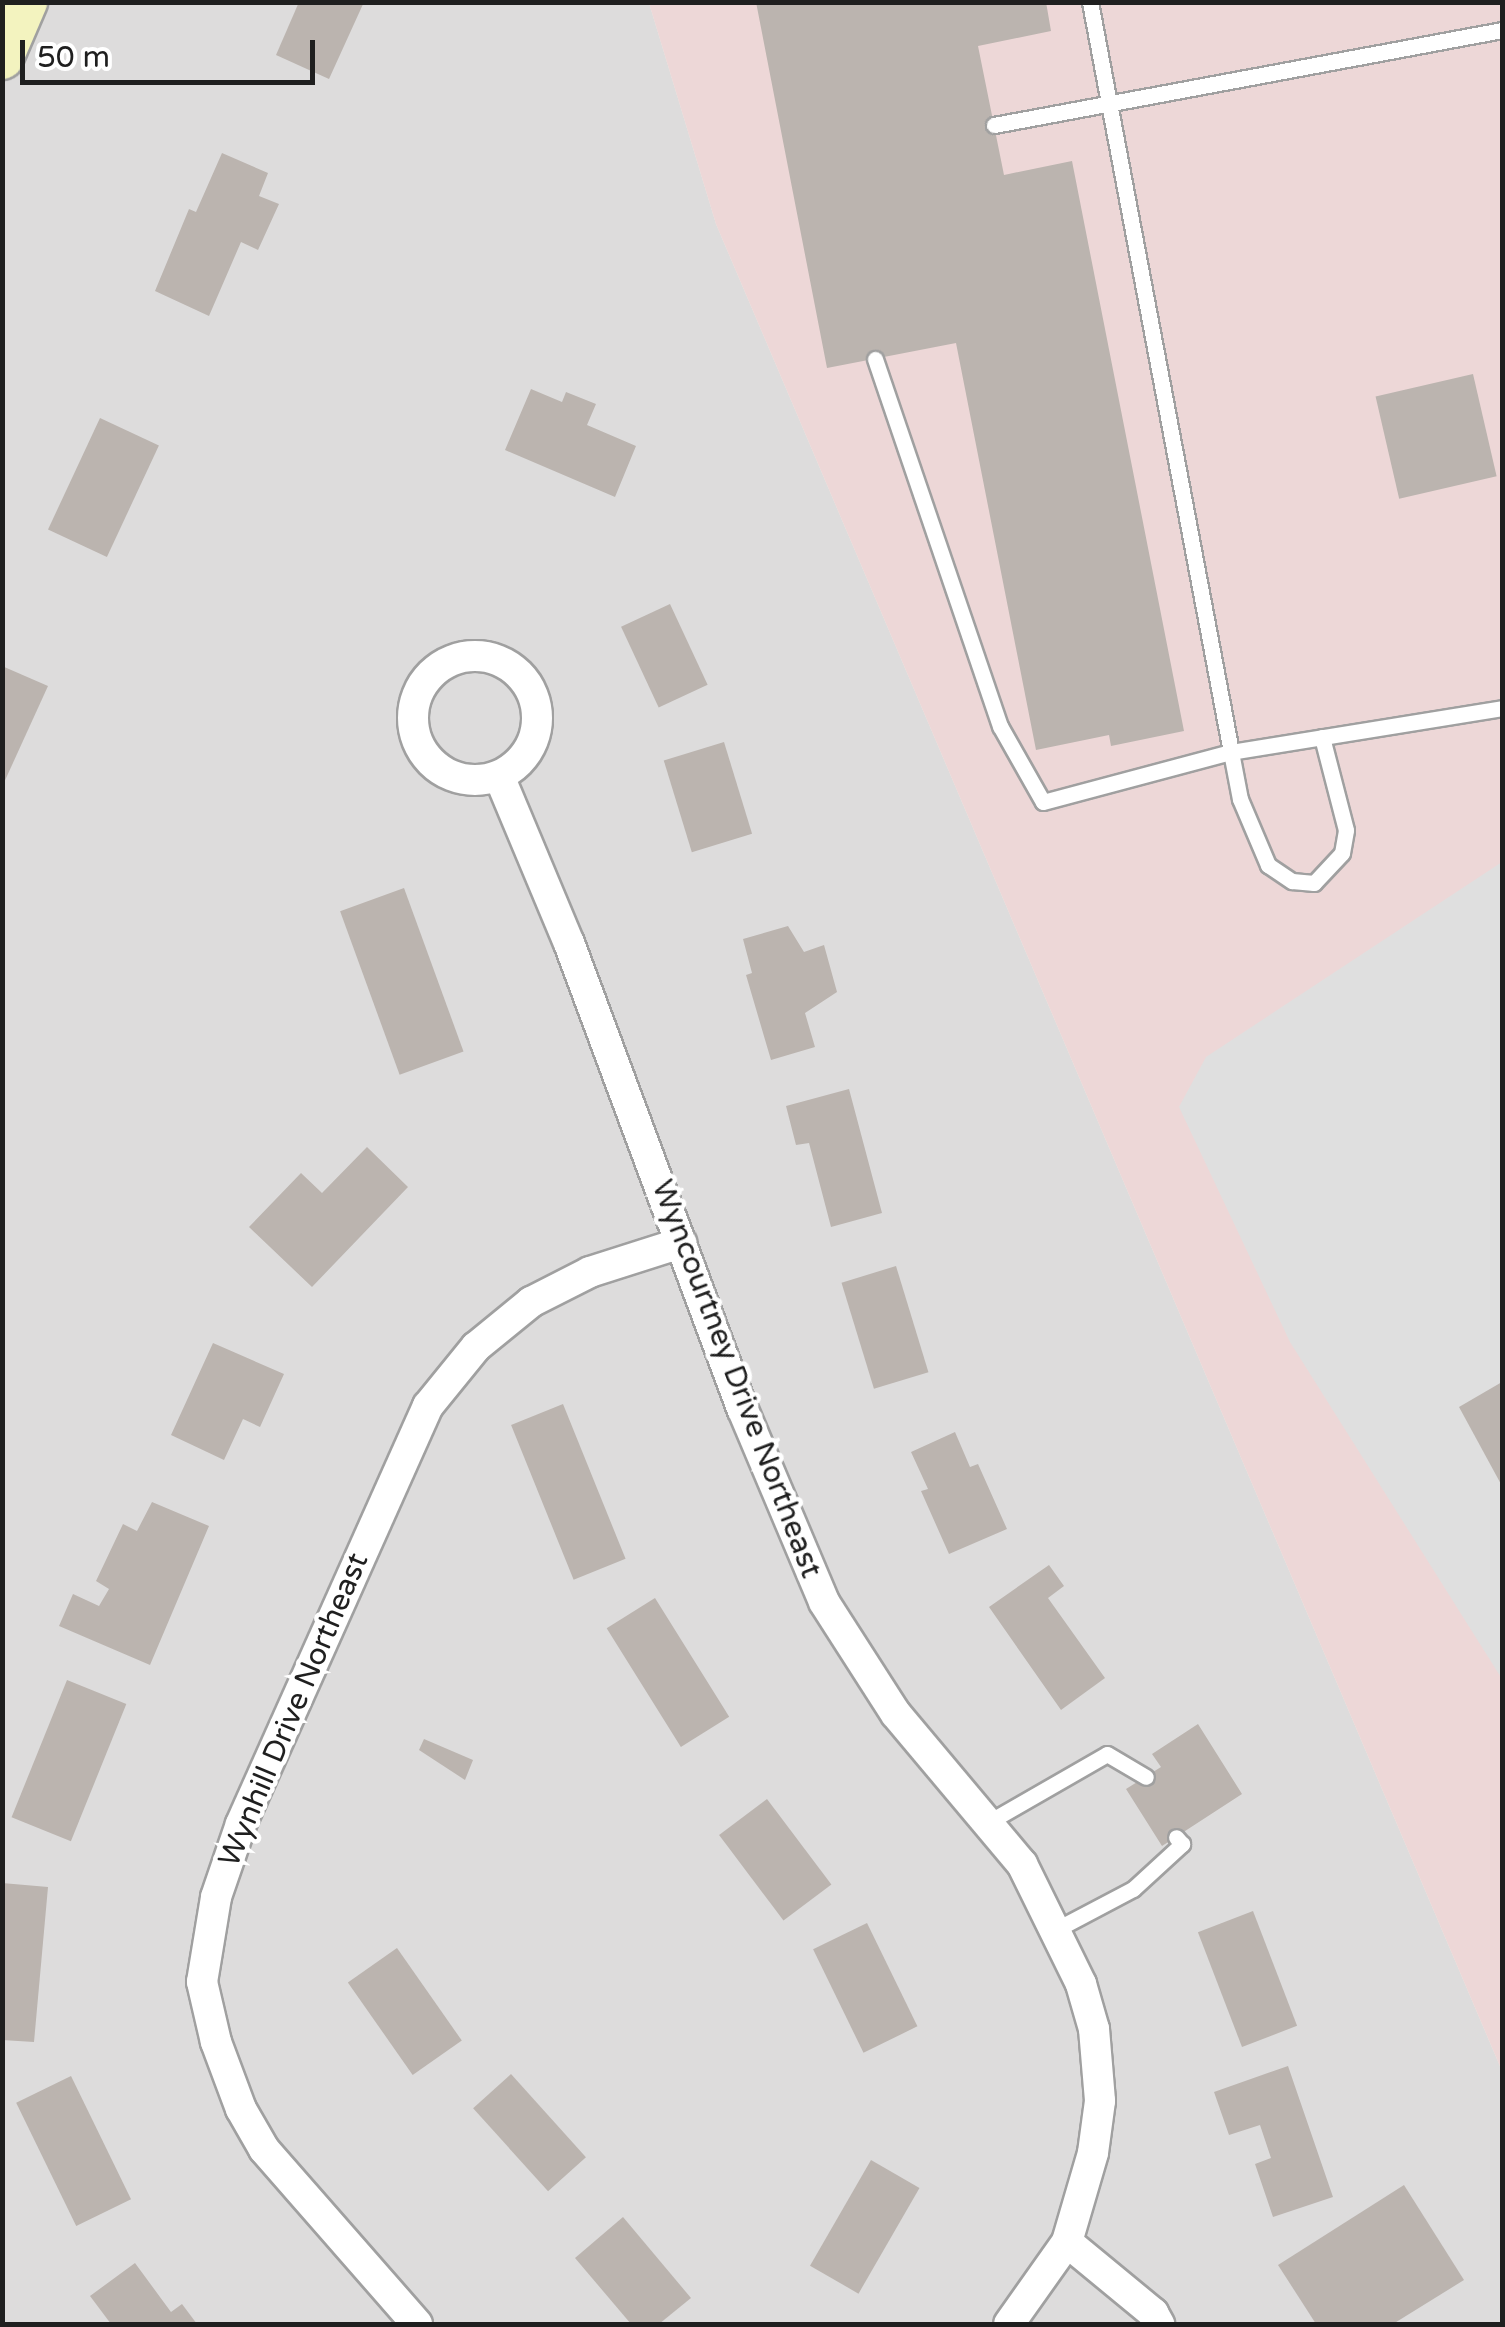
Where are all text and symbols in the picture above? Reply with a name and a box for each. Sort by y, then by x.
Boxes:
scale bar [25,20,320,82]
text: 50 m [37,39,110,76]
street label: Wyncourtney Drive Northeast [643,1175,829,1583]
street label: Wynhill Drive Northeast [212,1548,376,1872]

